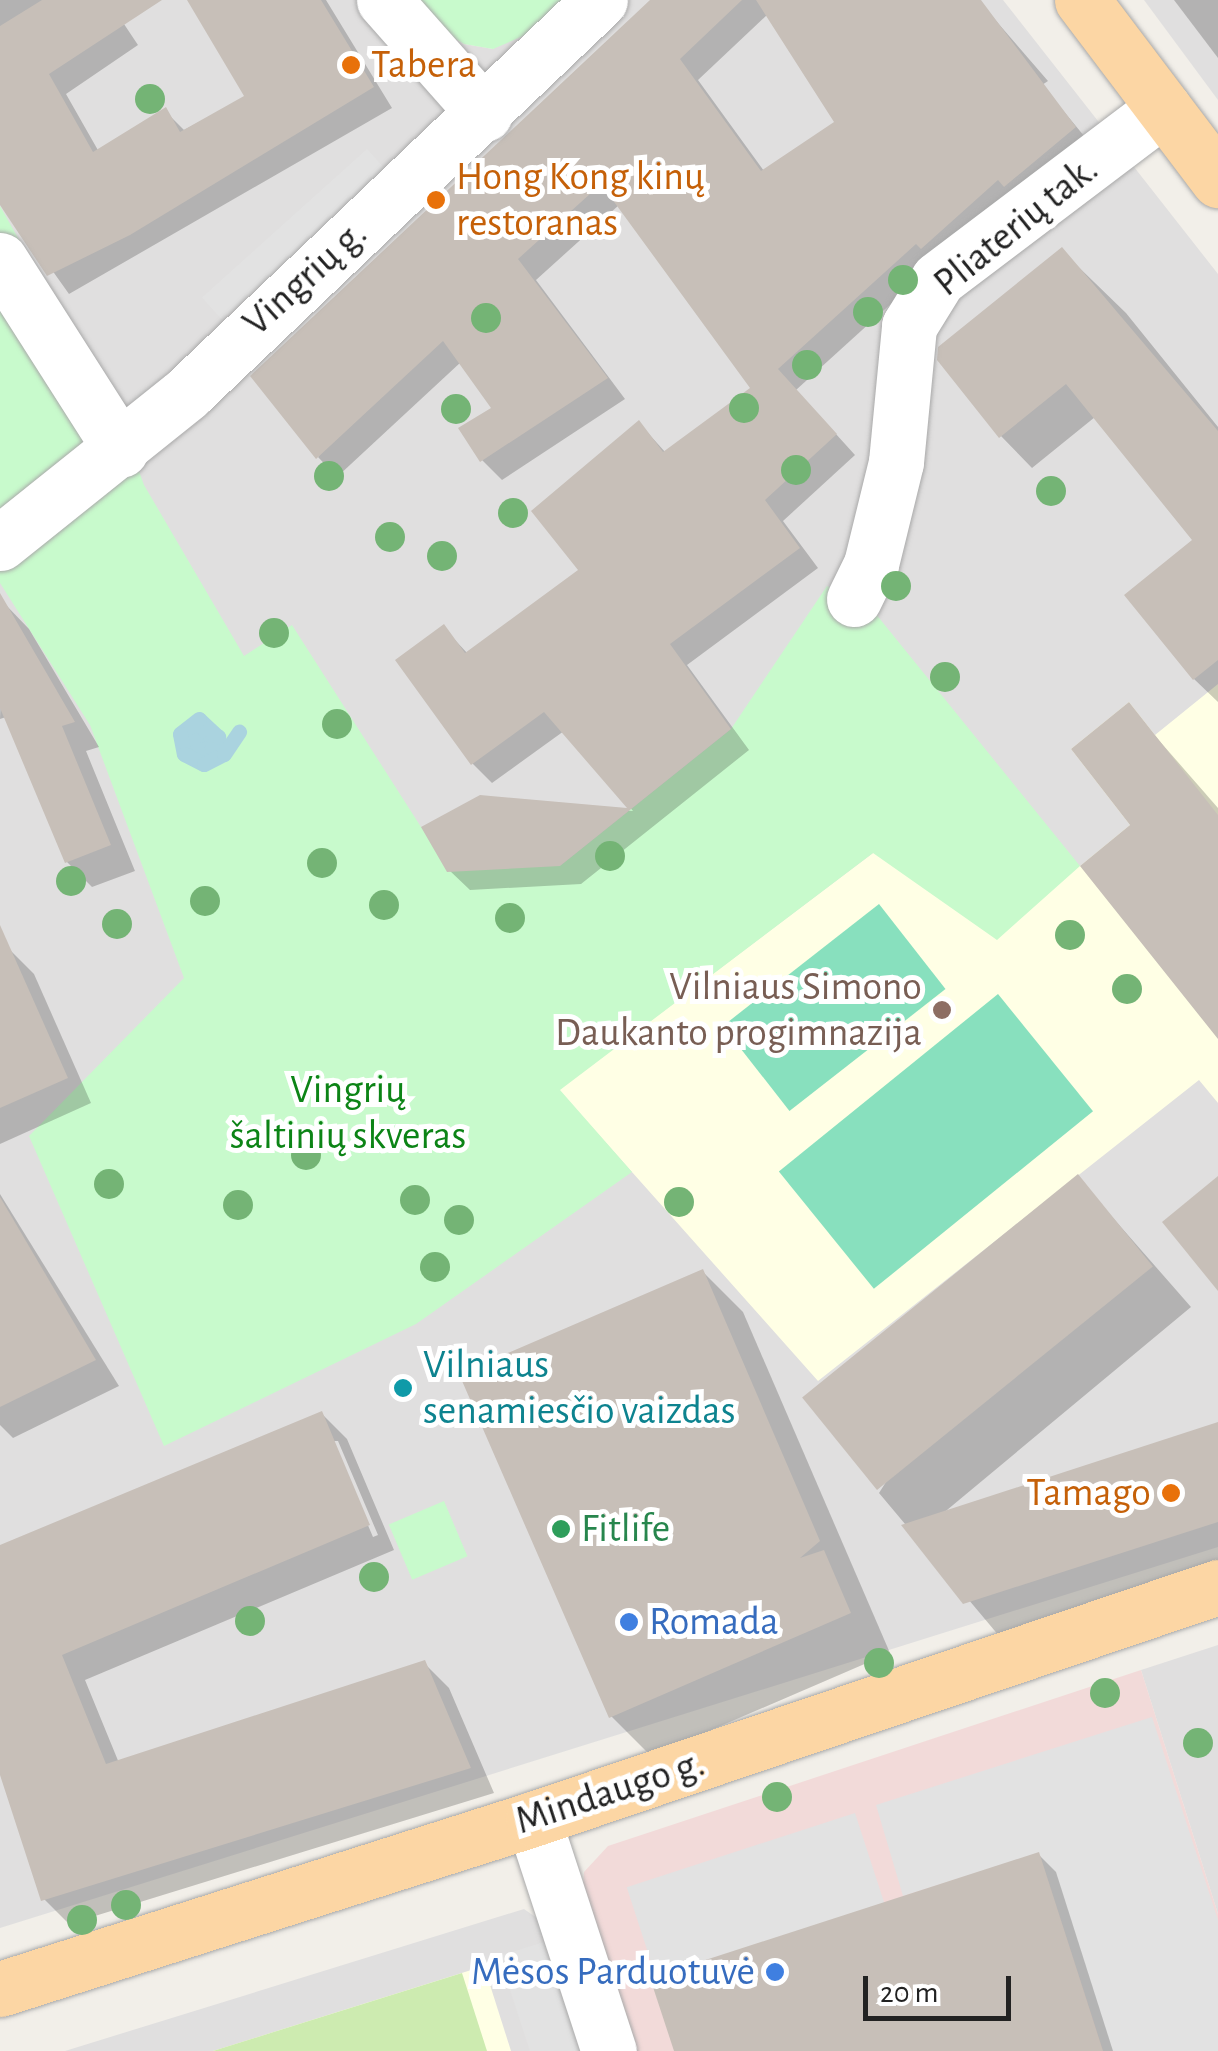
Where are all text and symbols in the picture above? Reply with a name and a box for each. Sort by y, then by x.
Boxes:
place label: Tabera [371,41,476,89]
marker: Tabera [340,54,362,76]
street label: Pliaterių tak. [924,145,1108,307]
place label: Hong Kong kinų restoranas [456,153,704,247]
marker: Hong Kong kinų restoranas [425,189,447,211]
street label: Vingrių g. [233,210,377,346]
place label: Vilniaus Simono Daukanto progimnazija [555,963,922,1057]
marker: Vilniaus Simono Daukanto progimnazija [931,999,953,1021]
park label: Vingrių šaltinių skveras [230,1066,466,1160]
place label: Vilniaus senamiesčio vaizdas [423,1341,736,1435]
marker: Vilniaus senamiesčio vaizdas [392,1377,414,1399]
place label: Tamago [1026,1469,1151,1517]
marker: Tamago [1160,1482,1182,1504]
place label: Fitlife [581,1505,670,1553]
marker: Fitlife [550,1518,572,1540]
place label: Romada [649,1598,779,1646]
marker: Romada [618,1611,640,1633]
street label: Mindaugo g. [509,1739,711,1845]
place label: Mėsos Parduotuvė [471,1948,755,1996]
scale bar [868,1956,1016,2018]
marker: Mėsos Parduotuvė [764,1961,786,1983]
text: 20 m [880,1978,938,2008]

